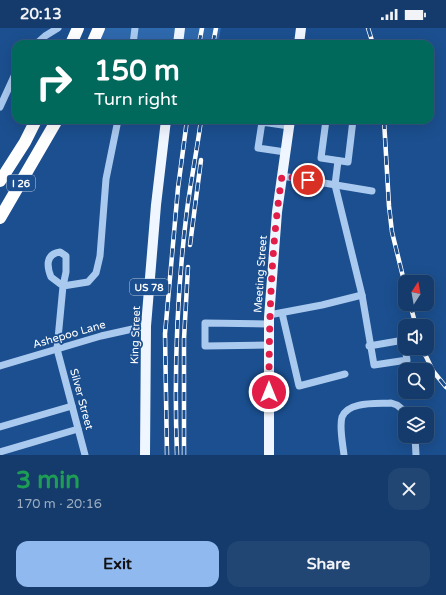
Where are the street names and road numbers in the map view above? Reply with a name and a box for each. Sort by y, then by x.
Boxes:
road number: I 26 [7,175,35,191]
street label: Meeting Street [251,235,270,313]
road number: US 78 [130,279,168,295]
street label: King Street [128,306,143,364]
street label: Ashepoo Lane [31,318,107,351]
street label: Silver Street [67,367,96,431]

